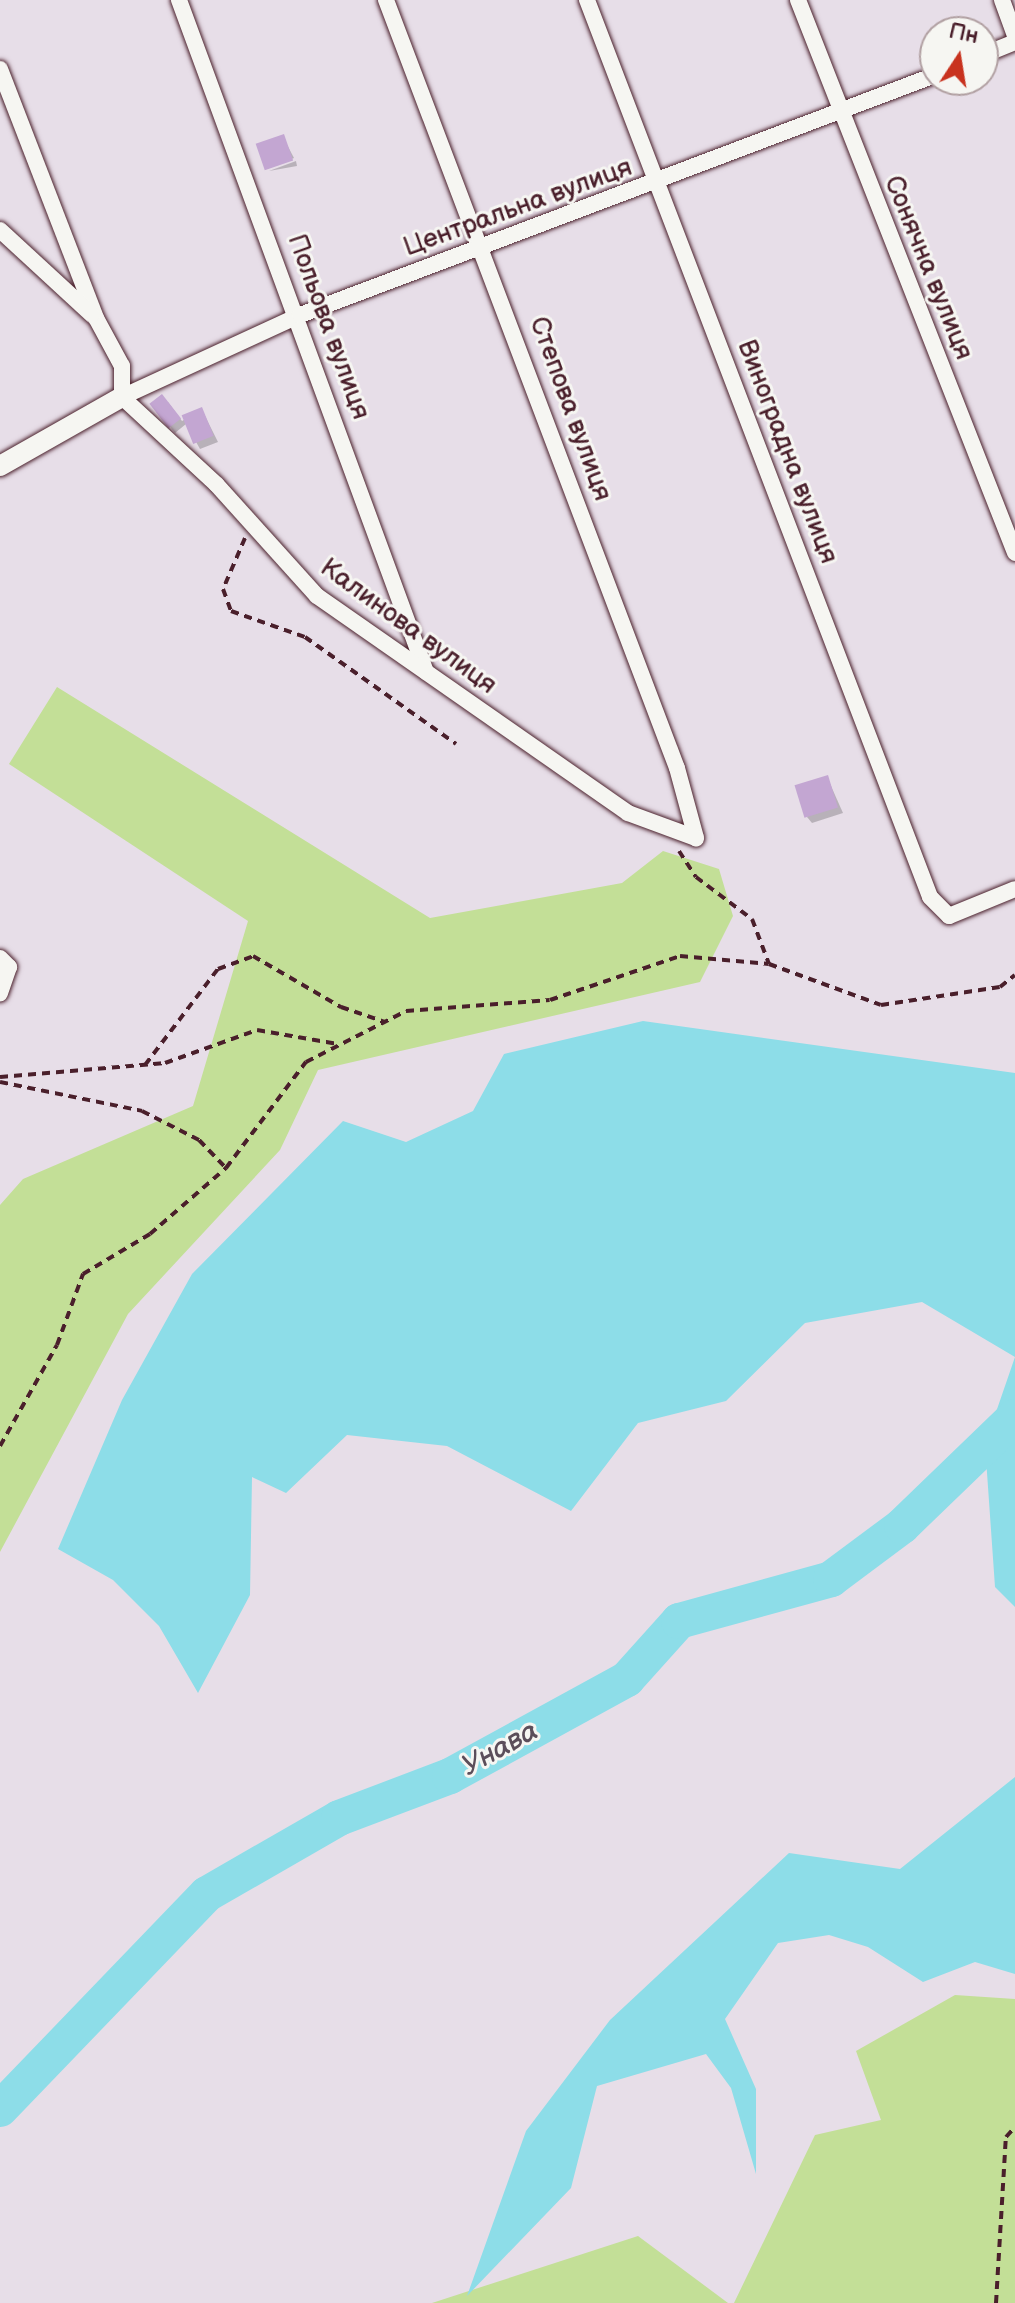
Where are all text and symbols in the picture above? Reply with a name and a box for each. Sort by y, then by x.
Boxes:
north arrow [919,16,999,96]
text: Пн [947,18,981,50]
street label: Центральна вулиця [400,152,636,264]
street label: Сонячна вулиця [877,172,979,364]
street label: Польова вулиця [280,230,376,424]
street label: Степова вулиця [522,313,618,505]
street label: Виноградна вулиця [730,336,844,568]
street label: Калинова вулиця [314,553,502,701]
water label: Унава [456,1714,544,1784]

